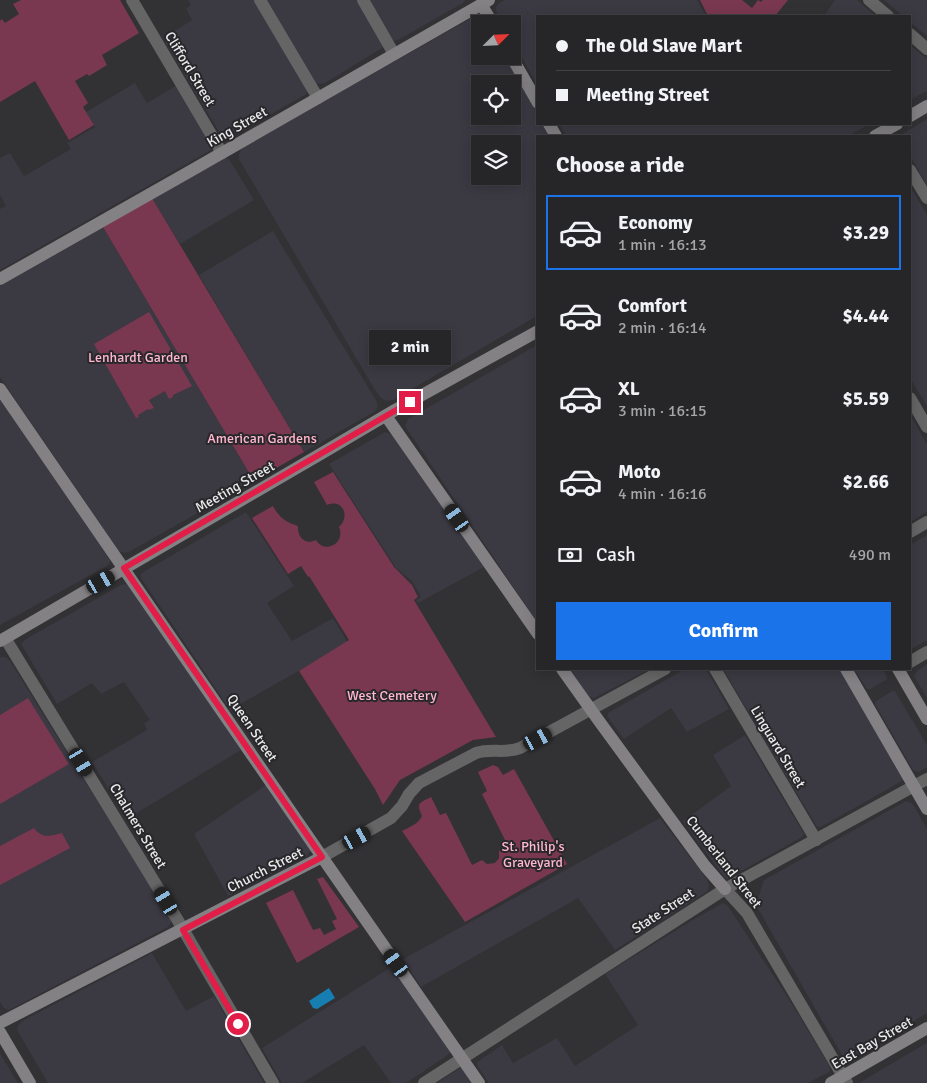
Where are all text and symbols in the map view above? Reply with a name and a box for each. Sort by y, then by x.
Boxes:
north arrow [471,15,521,65]
map controls [471,15,521,185]
street label: Clifford Street [161,28,219,110]
text: The Old Slave Mart [586,34,742,58]
button: locate [471,75,521,125]
text: Meeting Street [586,83,709,107]
street label: King Street [204,103,270,151]
button: layers [471,135,521,185]
text: Choose a ride [556,151,684,178]
icon: car [558,210,603,255]
text: Economy [618,211,692,235]
text: $3.29 [843,221,889,245]
text: 1 min · 16:13 [618,235,707,255]
icon: car [558,293,603,338]
text: Comfort [618,294,687,318]
text: $4.44 [843,304,889,328]
text: 2 min · 16:14 [618,318,707,338]
callout: 2 min [369,330,451,364]
text: 2 min [391,337,429,357]
park label: Lenhardt Garden [88,349,188,366]
icon: car [558,376,603,421]
text: XL [618,377,640,401]
text: $5.59 [843,387,889,411]
route end [399,391,421,413]
text: 3 min · 16:15 [618,401,707,421]
park label: American Gardens [207,430,317,447]
street label: Meeting Street [192,457,278,517]
icon: car [558,459,603,504]
text: Moto [618,460,661,484]
text: $2.66 [843,470,889,494]
text: 4 min · 16:16 [618,484,707,504]
car [442,501,471,535]
icon: cash [556,541,584,569]
text: Cash [596,543,636,567]
text: 490 m [849,545,891,565]
car [84,568,117,596]
button: Confirm [556,602,891,660]
park label: West Cemetery [347,687,437,704]
street label: Queen Street [223,691,281,765]
street label: Linguard Street [747,703,809,791]
car [521,725,554,753]
car [66,745,95,779]
street label: Chalmers Street [106,780,170,872]
street label: Cumberland Street [683,812,765,912]
car [340,824,373,852]
park label: St. Philip's Graveyard [501,838,565,871]
street label: Church Street [224,844,306,896]
car [151,884,180,918]
street label: State Street [629,884,697,937]
car [381,946,410,980]
route start [227,1013,249,1035]
street label: East Bay Street [829,1013,916,1073]

